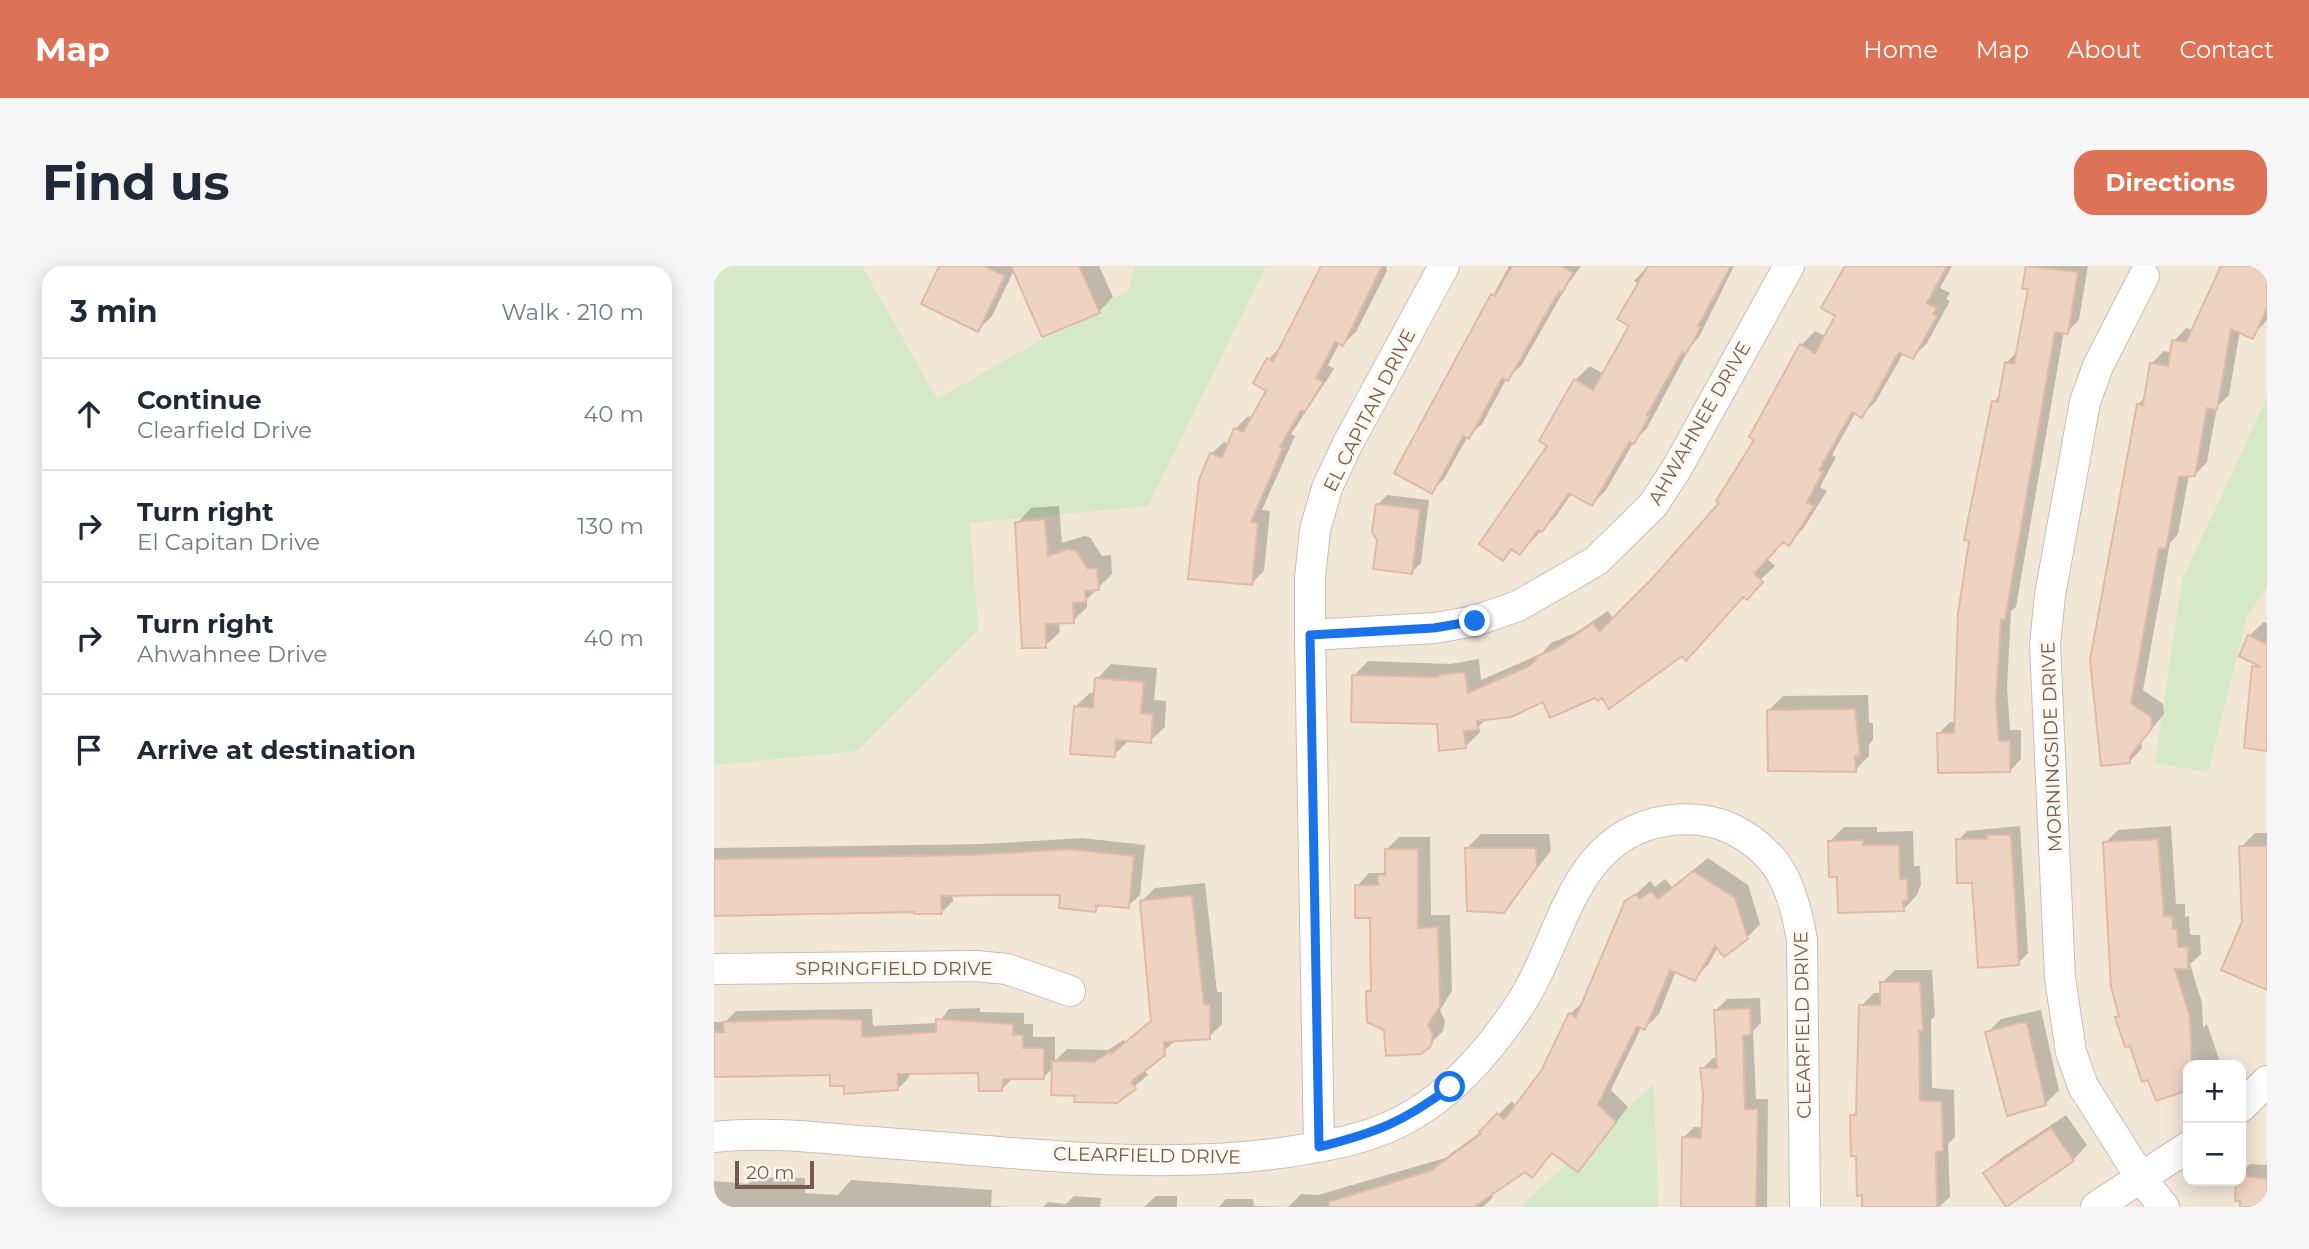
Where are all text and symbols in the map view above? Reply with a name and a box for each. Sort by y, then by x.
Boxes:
text: Map [35,29,110,69]
text: Home [1863,35,1938,64]
text: Map [1976,35,2029,64]
text: About [2067,35,2141,64]
text: Contact [2179,35,2274,64]
button: Directions [2074,150,2267,215]
text: Find us [42,153,230,212]
text: 3 min [70,293,157,330]
text: Walk · 210 m [501,298,644,326]
street label: EL CAPITAN DRIVE [1318,325,1420,496]
street label: AHWAHNEE DRIVE [1643,338,1756,509]
text: Continue [137,384,262,416]
icon: ahead [70,395,108,433]
text: 40 m [583,400,644,428]
text: Clearfield Drive [137,416,312,444]
text: Turn right [137,496,273,528]
icon: right [70,507,108,545]
text: 130 m [577,512,644,540]
text: El Capitan Drive [137,528,320,556]
route end [1459,605,1490,636]
text: Turn right [137,608,273,640]
icon: right [70,619,108,657]
text: 40 m [583,624,644,652]
text: Ahwahnee Drive [137,640,327,668]
street label: MORNINGSIDE DRIVE [2036,641,2067,853]
icon: arrive [70,731,108,769]
text: Arrive at destination [137,734,416,766]
street label: CLEARFIELD DRIVE [1789,931,1816,1119]
street label: SPRINGFIELD DRIVE [795,957,993,980]
map controls [2183,1060,2246,1186]
button: + [2183,1060,2246,1123]
route start [1434,1071,1465,1102]
button: − [2183,1123,2246,1186]
street label: CLEARFIELD DRIVE [1053,1142,1241,1169]
scale bar [735,1158,814,1190]
text: 20 m [746,1161,794,1184]

